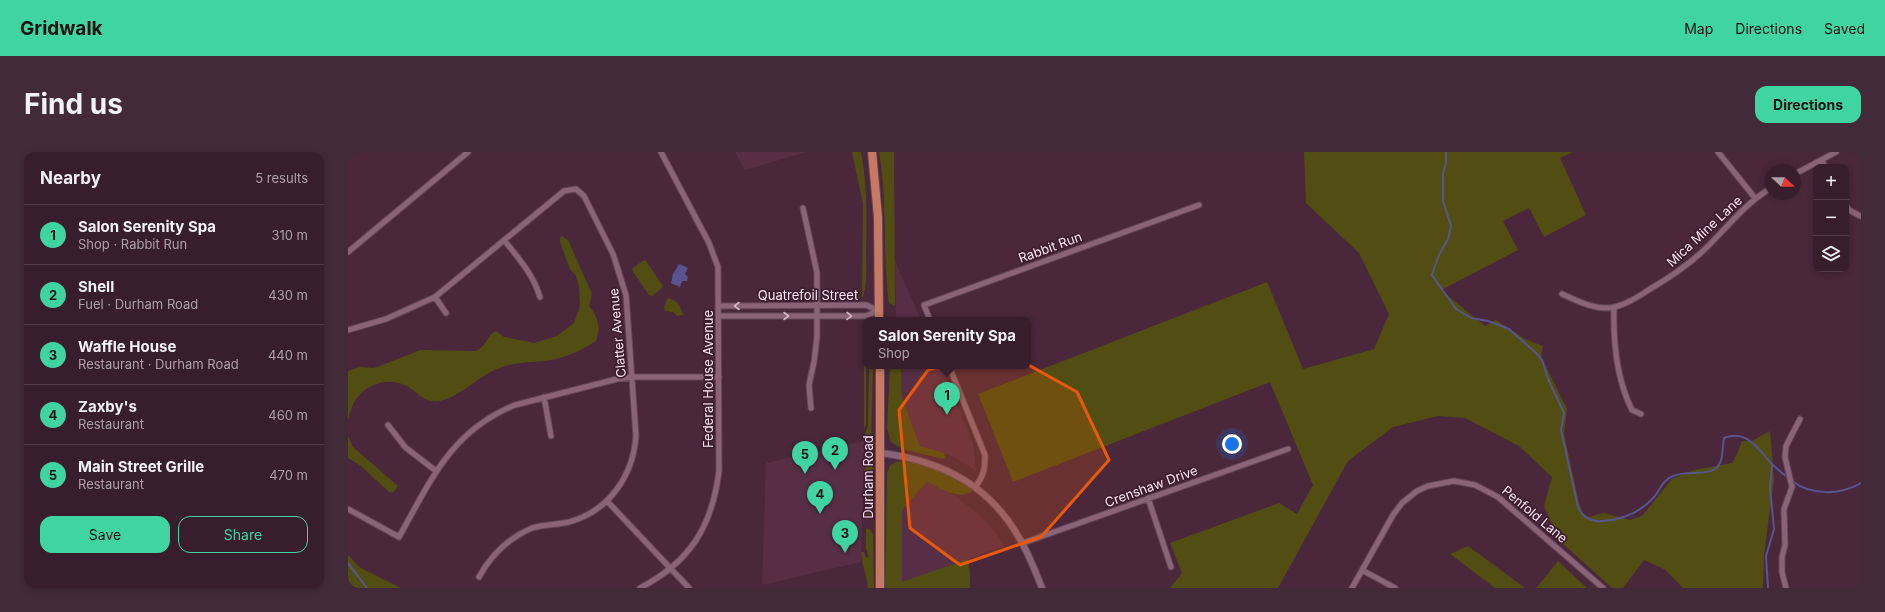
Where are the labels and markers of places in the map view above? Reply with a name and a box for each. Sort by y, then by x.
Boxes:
pin: 1 [934,382,960,415]
pin: 2 [822,437,848,470]
pin: 5 [792,441,818,474]
pin: 4 [807,481,833,514]
pin: 3 [832,520,858,553]

